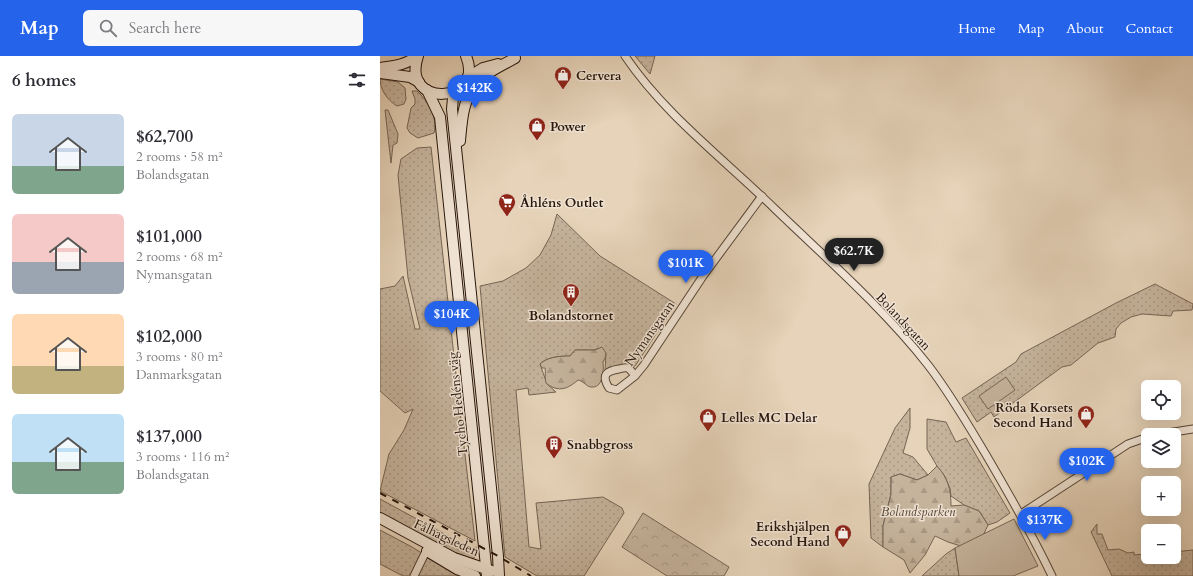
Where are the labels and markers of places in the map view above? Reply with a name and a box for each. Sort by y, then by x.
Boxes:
shop icon: Cervera [553,65,573,90]
place label: Cervera [576,67,622,85]
pin: $142K [447,75,503,109]
shop icon: Power [527,116,547,141]
place label: Power [550,118,586,136]
supermarket icon: Åhléns Outlet [497,192,517,217]
place label: Åhléns Outlet [520,194,604,212]
pin: $62.7K [821,238,887,272]
pin: $101K [658,250,714,284]
building icon: Bolandstornet [561,282,581,307]
pin: $104K [424,301,480,335]
place label: Bolandstornet [529,307,614,325]
place label: Röda Korsets Second Hand [993,399,1074,432]
shop icon: Röda Korsets Second Hand [1076,404,1096,429]
shop icon: Lelles MC Delar [698,407,718,432]
place label: Lelles MC Delar [721,409,818,427]
building icon: Snabbgross [544,434,564,459]
place label: Snabbgross [567,436,633,454]
pin: $102K [1059,448,1115,482]
pin: $137K [1017,507,1073,541]
place label: Erikshjälpen Second Hand [750,518,831,551]
shop icon: Erikshjälpen Second Hand [833,523,853,548]

